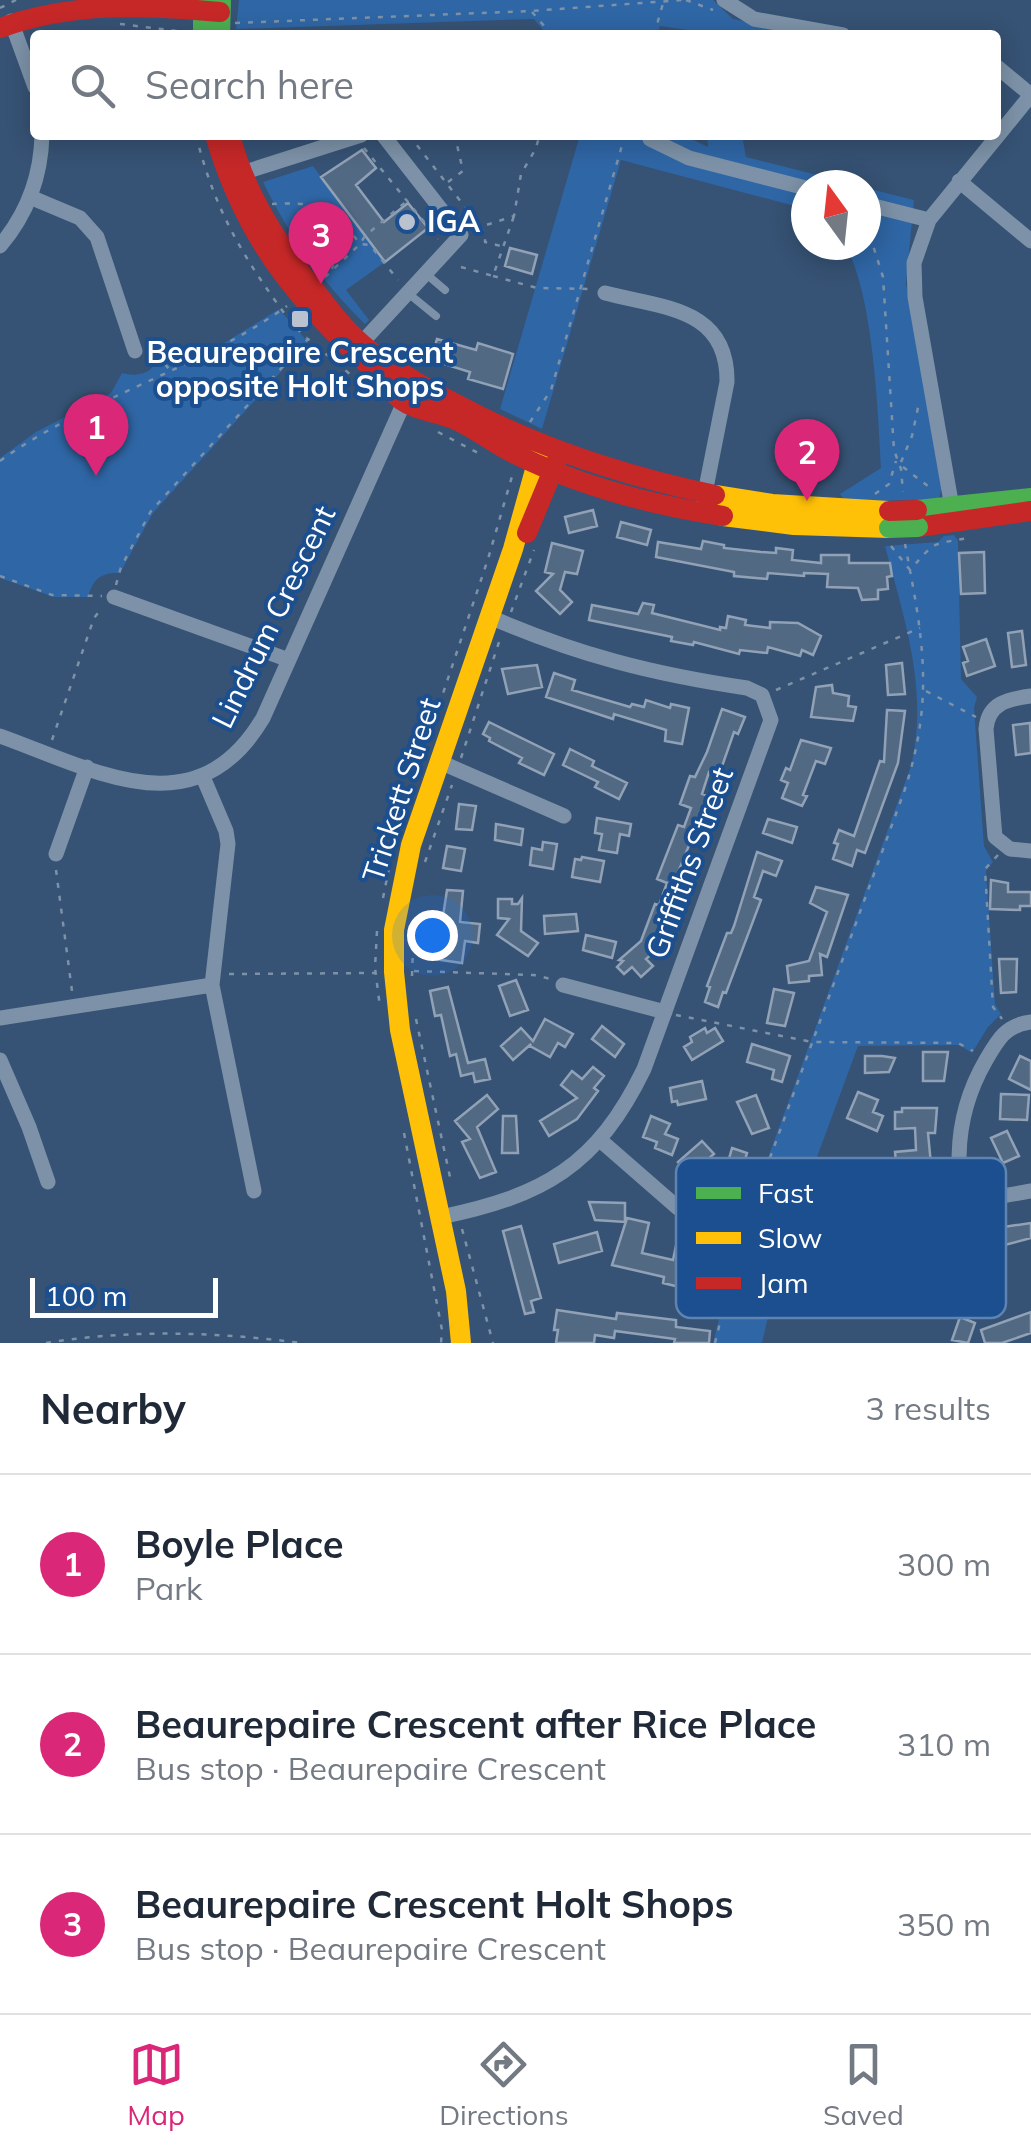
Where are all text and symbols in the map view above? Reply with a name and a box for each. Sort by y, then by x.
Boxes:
search box [30,30,1001,140]
icon: search [65,58,120,113]
text: Search here [145,61,354,109]
north arrow [791,170,881,260]
pin: 3 [288,202,354,284]
place label: IGA [427,202,481,240]
marker: IGA [396,211,418,233]
marker: Beaurepaire Crescent opposite Holt Shops [289,308,311,330]
place label: Beaurepaire Crescent opposite Holt Shops [146,333,454,405]
pin: 1 [64,394,128,476]
pin: 2 [774,418,840,501]
street label: Lindrum Crescent [203,499,343,734]
street label: Trickett Street [353,693,449,887]
street label: Griffiths Street [637,762,741,963]
your location [407,910,458,961]
legend [676,1158,1006,1318]
text: Fast [758,1175,814,1210]
text: Slow [758,1220,822,1255]
text: Jam [758,1265,809,1300]
scale bar [30,1273,218,1318]
text: 100 m [45,1278,127,1313]
text: Nearby [40,1382,186,1435]
text: 3 results [866,1388,991,1428]
text: Boyle Place [135,1520,344,1568]
text: 1 [63,1544,82,1584]
text: 300 m [897,1544,991,1584]
text: Park [135,1568,202,1608]
text: Beaurepaire Crescent after Rice Place [135,1700,816,1748]
text: 2 [63,1724,82,1764]
text: 310 m [897,1724,991,1764]
text: Bus stop · Beaurepaire Crescent [135,1748,606,1788]
text: Beaurepaire Crescent Holt Shops [135,1880,734,1928]
text: 3 [63,1904,82,1944]
text: 350 m [897,1904,991,1944]
text: Bus stop · Beaurepaire Crescent [135,1928,606,1968]
tab: Map [127,2037,185,2132]
tab: Directions [439,2037,569,2132]
tab: Saved [823,2037,904,2132]

